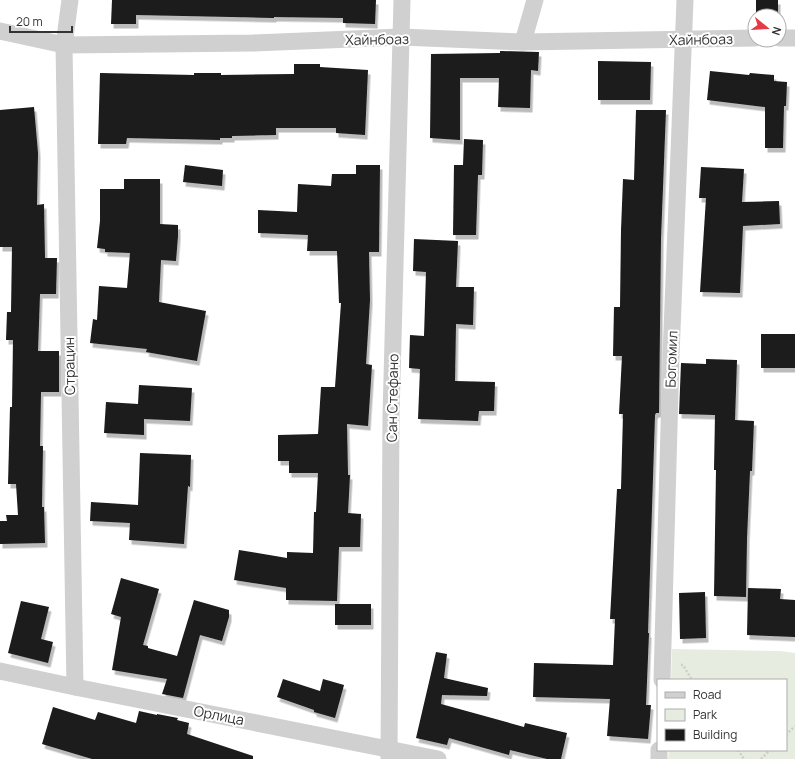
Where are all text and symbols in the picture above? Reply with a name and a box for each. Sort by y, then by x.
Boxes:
scale bar [10,8,72,34]
north arrow [747,8,787,48]
text: 20 m [16,13,43,30]
text: N [769,25,785,37]
street label: Хайнбоаз [345,29,409,49]
street label: Хайнбоаз [669,29,733,49]
street label: Богомил [661,330,681,388]
street label: Страцин [59,337,79,395]
street label: Сан Стефано [382,354,402,442]
legend [657,679,787,751]
text: Road [693,686,721,703]
street label: Орлица [192,701,246,729]
text: Park [693,706,718,723]
text: Building [693,726,737,743]

